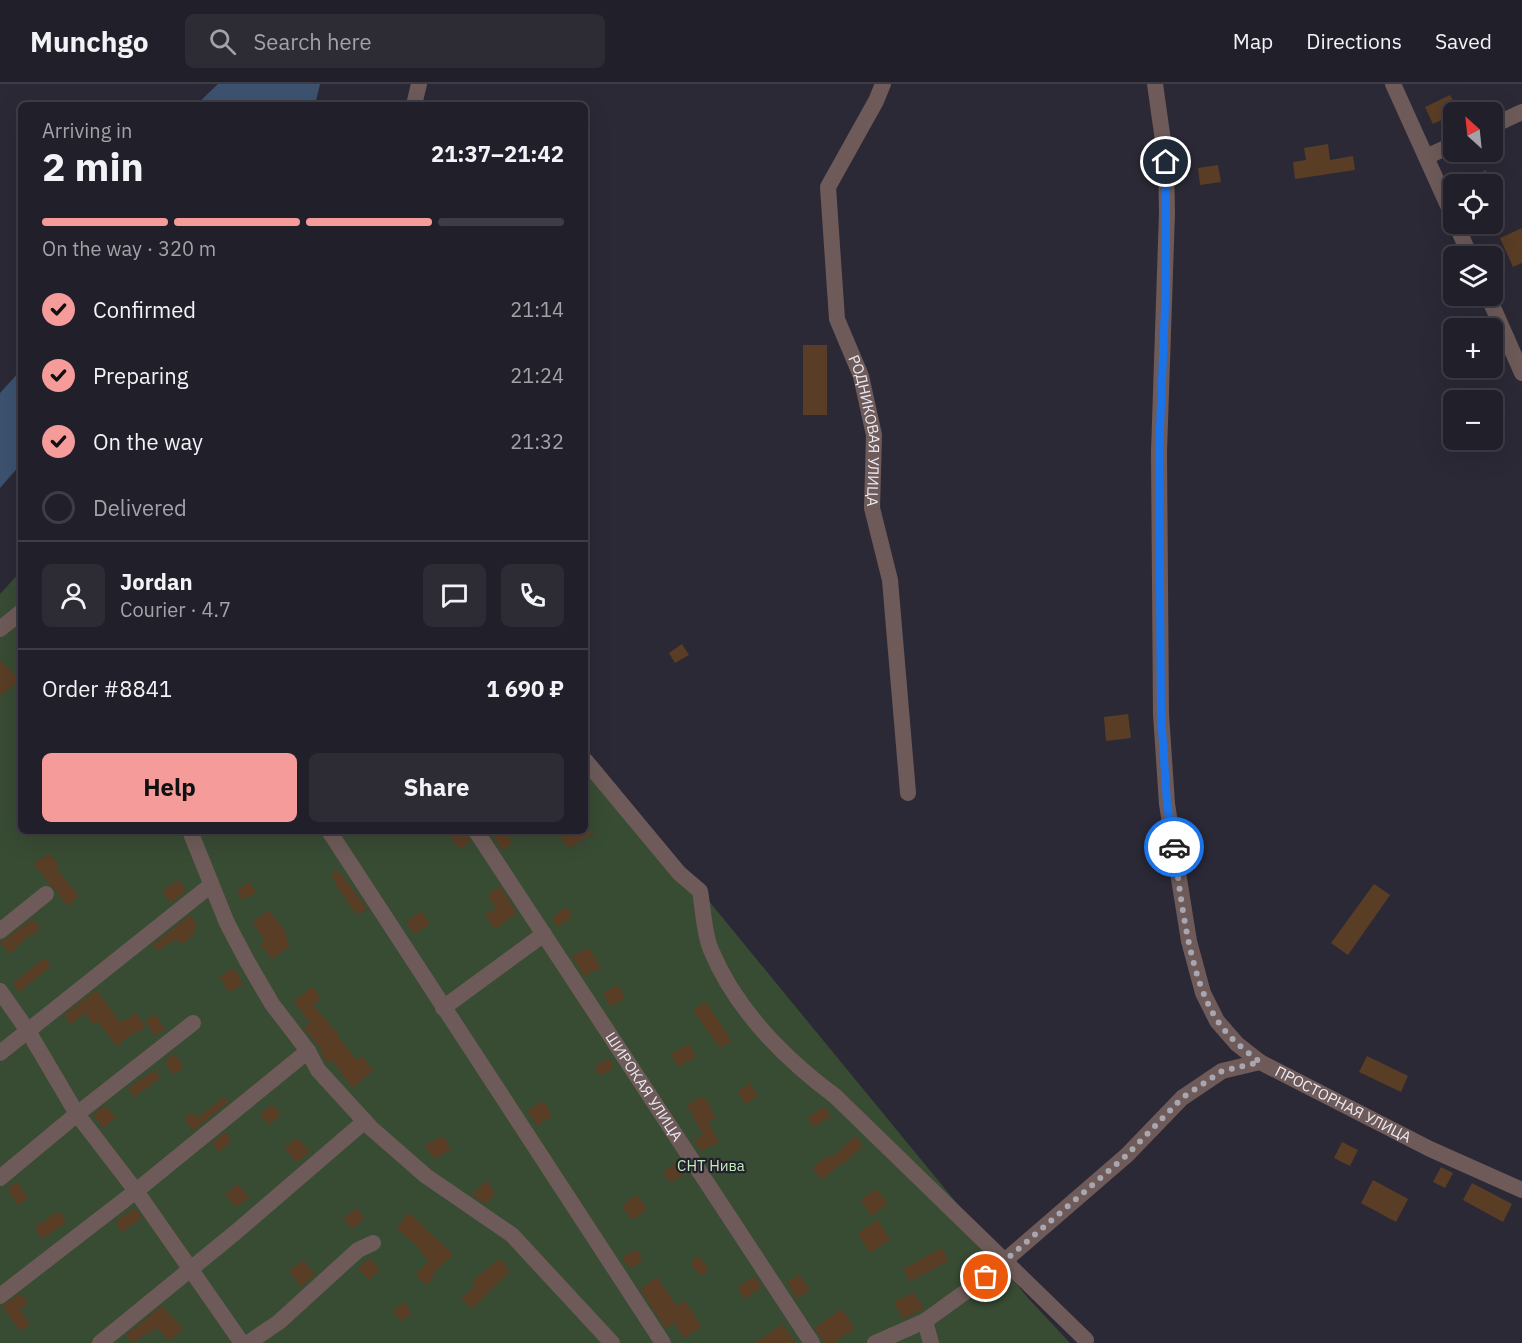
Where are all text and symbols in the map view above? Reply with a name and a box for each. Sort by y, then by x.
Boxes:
search box [185,14,605,68]
text: Munchgo [30,23,149,60]
icon: search [206,25,239,58]
text: Search here [254,27,372,56]
text: Map [1233,27,1273,55]
text: Directions [1306,27,1402,55]
text: Saved [1435,27,1492,55]
north arrow [1443,102,1503,162]
map controls [1443,102,1503,450]
text: Arriving in [42,117,132,144]
pin [1140,136,1191,187]
text: 21:37–21:42 [431,139,564,168]
text: 2 min [42,141,144,192]
icon: home [1149,145,1182,178]
button: locate [1443,174,1503,234]
text: On the way · 320 m [42,235,216,262]
button: layers [1443,246,1503,306]
icon: check [42,293,75,326]
text: Confirmed [93,295,196,324]
text: 21:14 [510,296,564,323]
button: + [1443,318,1503,378]
street label: РОДНИКОВАЯ УЛИЦА [844,352,884,507]
icon: check [42,359,75,392]
text: Preparing [93,361,188,390]
text: 21:24 [510,362,564,389]
button: − [1443,390,1503,450]
icon: check [42,425,75,458]
text: On the way [93,427,203,456]
text: 21:32 [510,428,564,455]
text: Delivered [93,493,187,522]
button: person [42,564,105,627]
button: chat [423,564,486,627]
button: phone [501,564,564,627]
text: Jordan [120,567,193,596]
text: Courier · 4.7 [120,596,231,623]
text: Order #8841 [42,674,172,703]
text: 1 690 ₽ [486,674,564,703]
button: Help [42,753,297,822]
button: Share [309,753,564,822]
courier [1144,817,1204,877]
icon: car [1158,831,1191,864]
street label: ШИРОКАЯ УЛИЦА [602,1028,687,1145]
street label: ПРОСТОРНАЯ УЛИЦА [1272,1061,1415,1147]
park label: СНТ Нива [677,1156,745,1175]
pin [960,1251,1011,1302]
icon: bag [969,1260,1002,1293]

